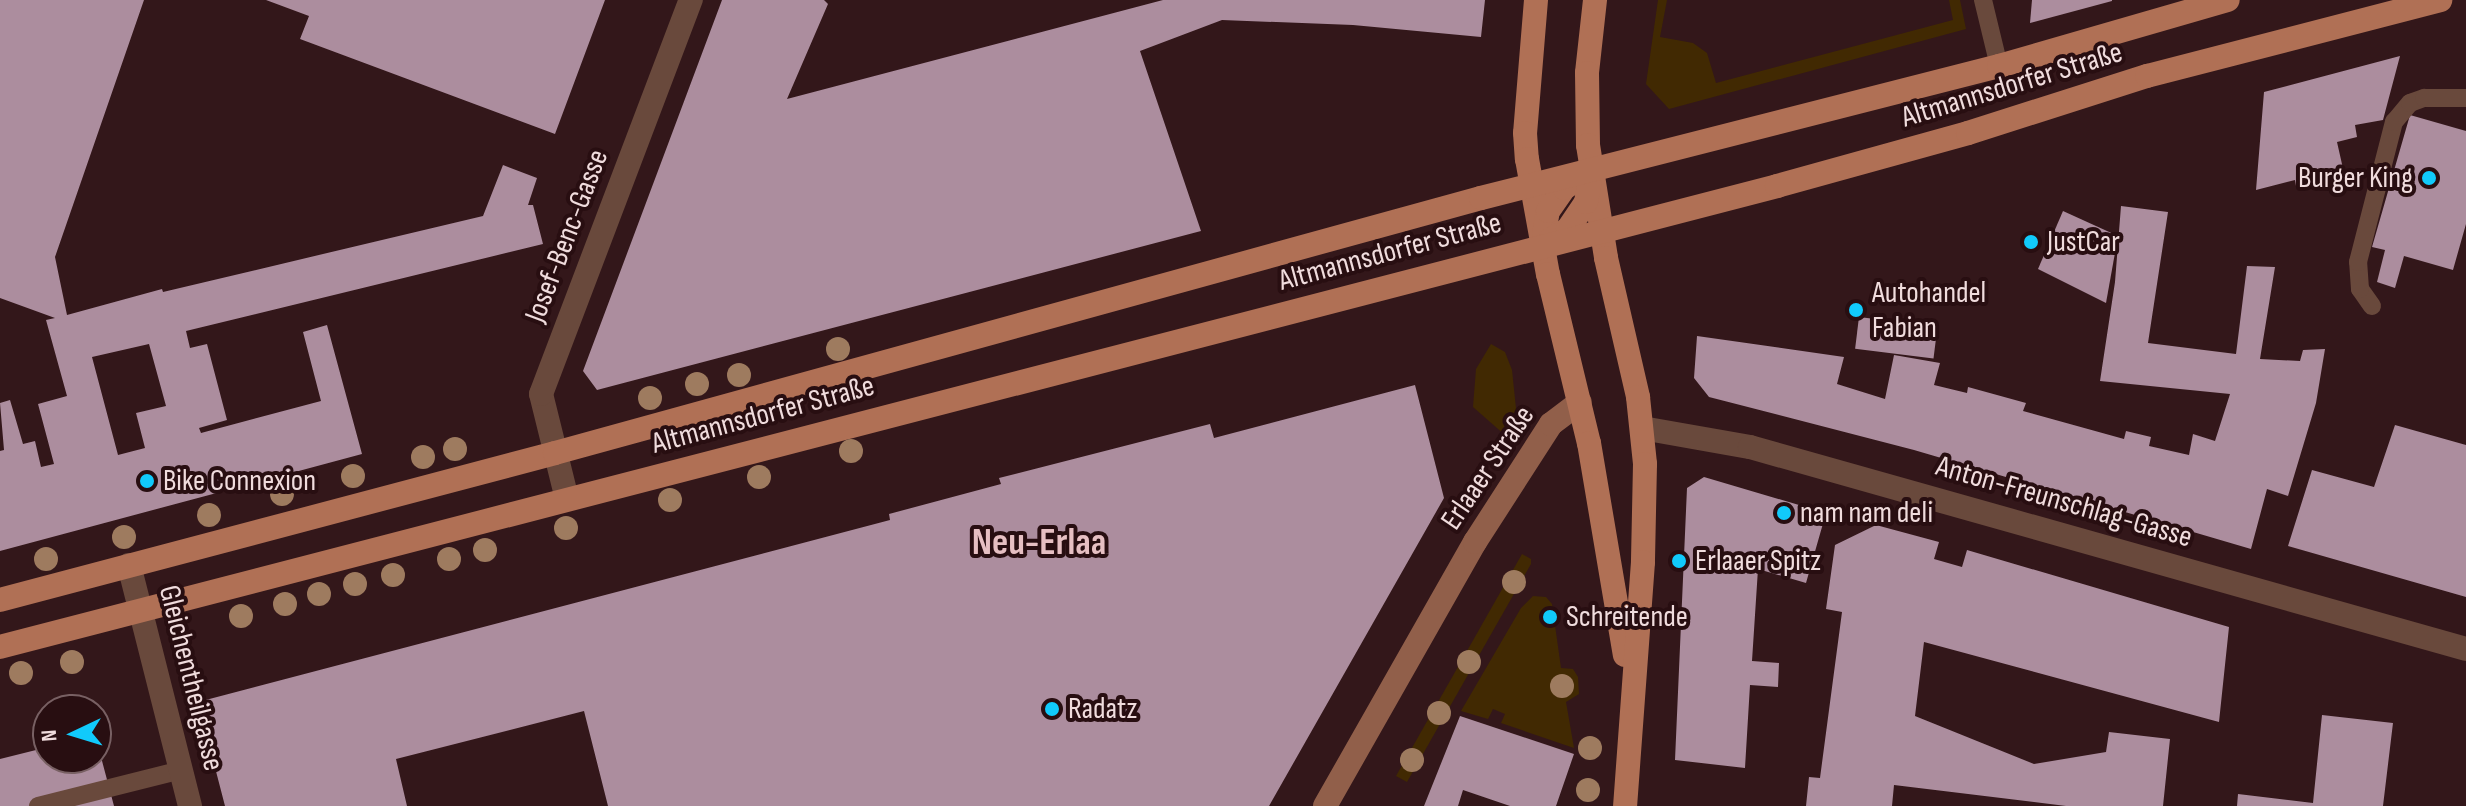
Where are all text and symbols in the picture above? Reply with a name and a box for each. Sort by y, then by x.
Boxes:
street label: Altmannsdorfer Straße [1897,34,2127,136]
street label: Josef-Benc-Gasse [518,145,616,327]
place label: Burger King [2298,160,2413,196]
marker: Burger King [2420,169,2438,187]
street label: Altmannsdorfer Straße [1275,205,1505,299]
place label: JustCar [2047,224,2120,260]
marker: JustCar [2022,233,2040,251]
place label: Autohandel Fabian [1872,275,1986,346]
marker: Autohandel Fabian [1847,301,1865,319]
street label: Altmannsdorfer Straße [648,368,878,462]
street label: Erlaaer Straße [1434,399,1542,537]
street label: Anton-Freunschlag-Gasse [1932,448,2196,556]
place label: Bike Connexion [163,463,316,499]
marker: Bike Connexion [138,472,156,490]
place label: nam nam deli [1800,495,1933,531]
marker: nam nam deli [1775,504,1793,522]
district label: Neu-Erlaa [972,520,1106,566]
place label: Erlaaer Spitz [1695,543,1821,579]
marker: Erlaaer Spitz [1670,552,1688,570]
street label: Gleichentheilgasse [151,582,231,774]
place label: Schreitende [1566,599,1688,635]
marker: Schreitende [1541,608,1559,626]
place label: Radatz [1068,691,1137,727]
north arrow [32,694,112,774]
marker: Radatz [1043,700,1061,718]
text: N [36,729,63,742]

